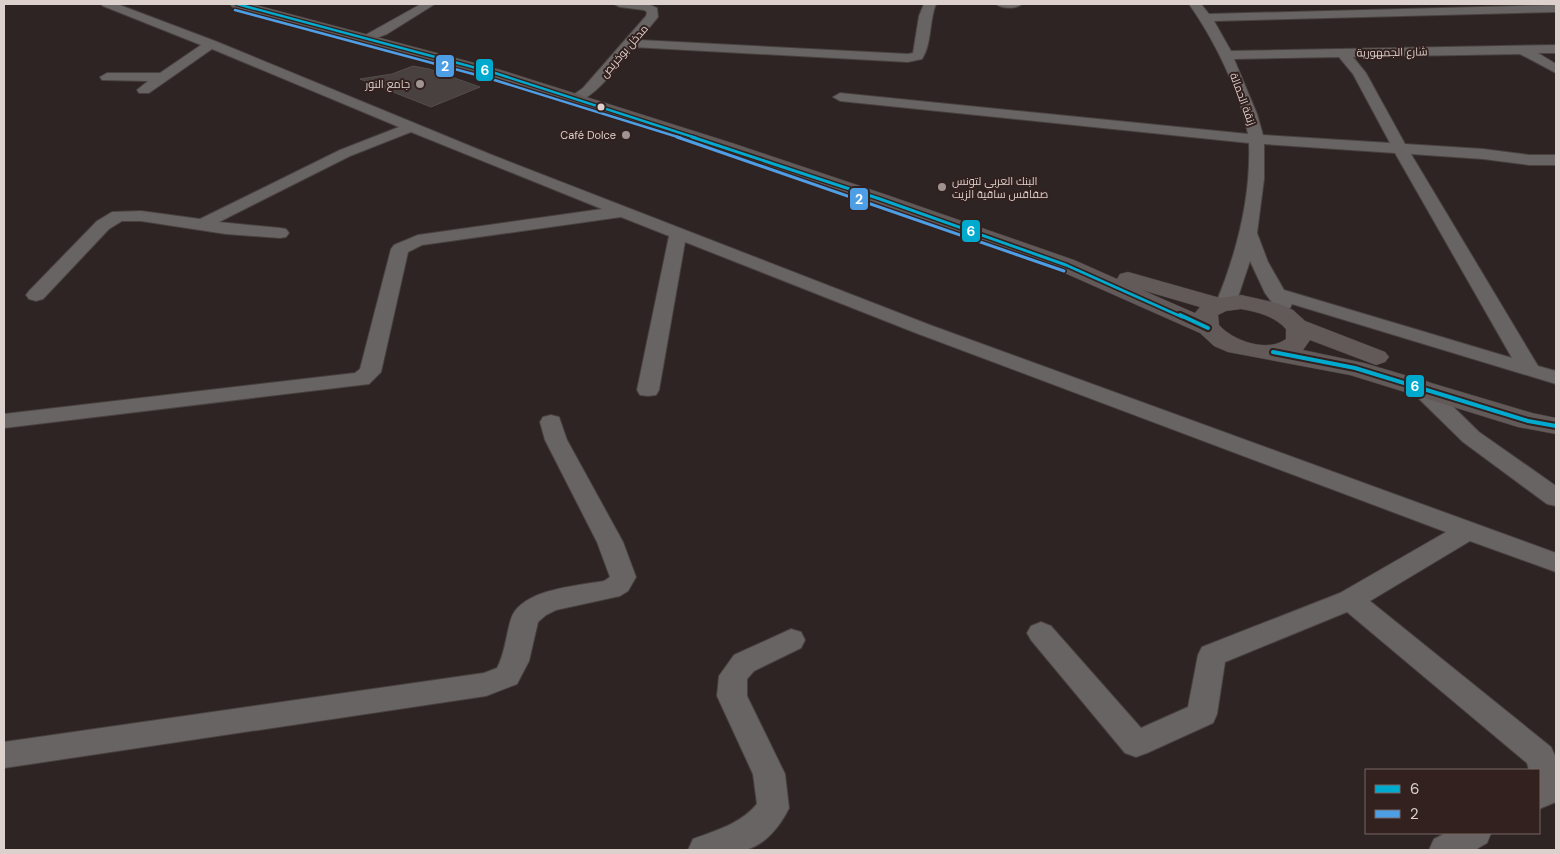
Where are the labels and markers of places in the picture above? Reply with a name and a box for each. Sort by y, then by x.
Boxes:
place label: جامع النور [364,77,410,92]
marker: جامع النور [414,78,426,90]
unlabelled marker [596,102,606,112]
place label: Café Dolce [560,128,616,142]
marker: Café Dolce [620,129,632,141]
place label: البنك العربي لتونس صفاقس ساقية الزيت [952,174,1048,201]
marker: البنك العربي لتونس صفاقس ساقية الزيت [936,181,948,193]

